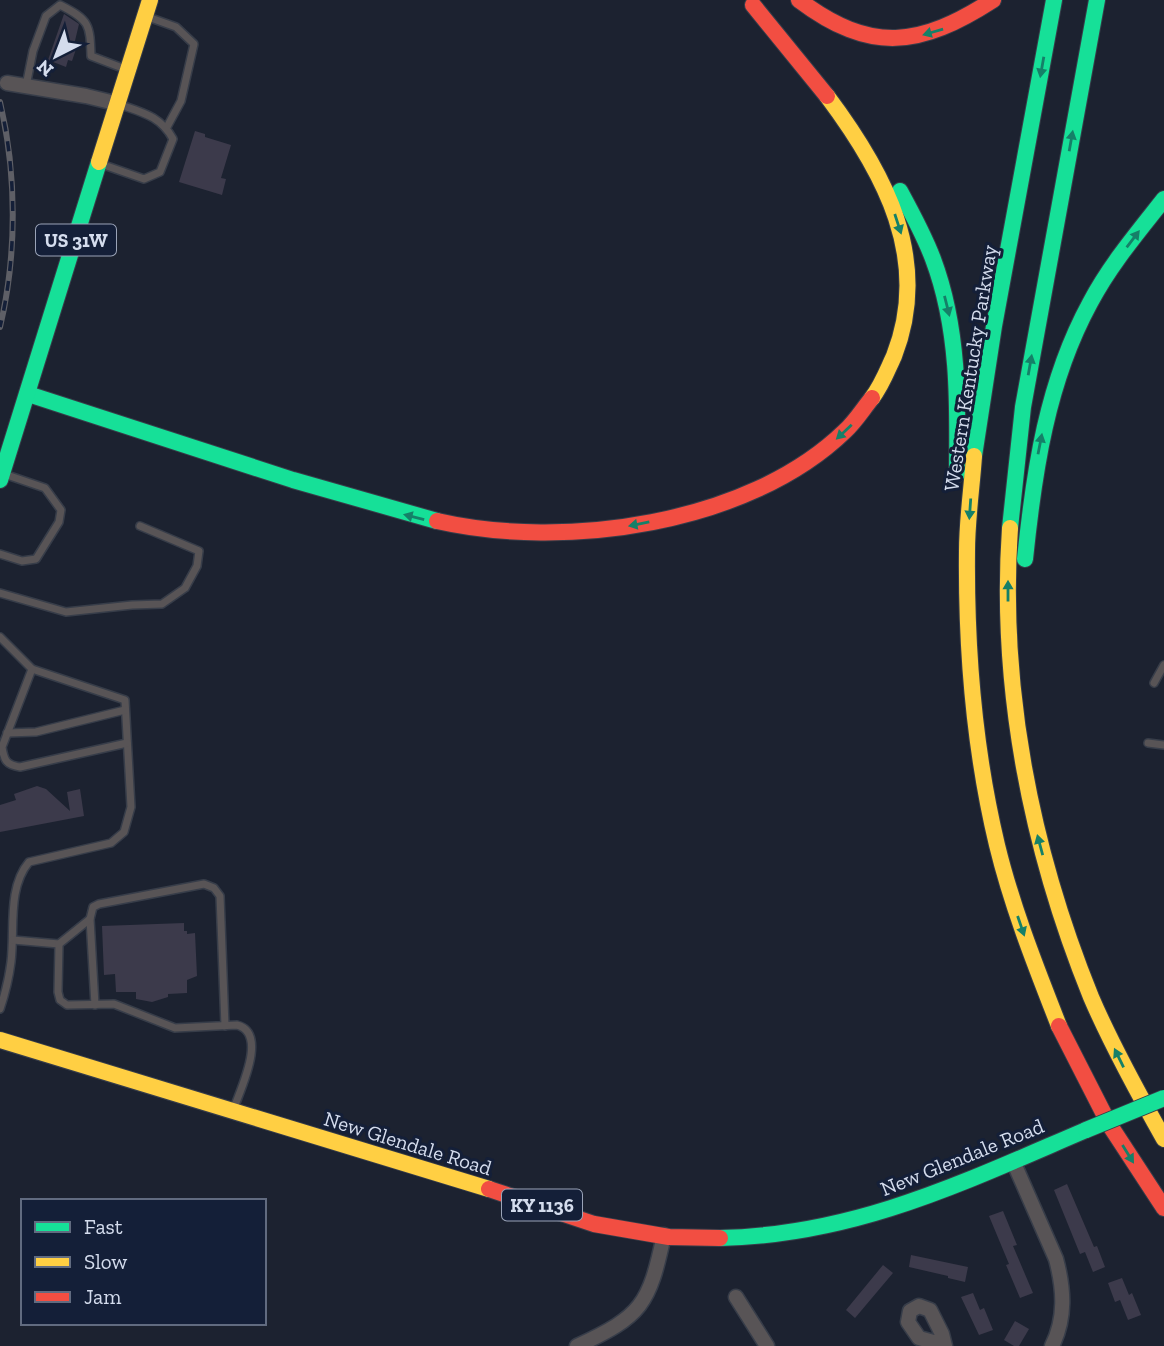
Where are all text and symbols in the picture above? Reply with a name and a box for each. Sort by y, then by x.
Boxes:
north arrow [21,21,91,91]
one-way arrow [922,28,943,38]
text: N [32,55,58,82]
one-way arrow [1037,56,1048,78]
one-way arrow [1066,130,1077,152]
one-way arrow [893,214,904,235]
road number: US 31W [36,224,116,256]
one-way arrow [1125,231,1140,249]
street label: Western Kentucky Parkway [938,243,1002,493]
one-way arrow [942,295,953,317]
one-way arrow [1025,354,1036,376]
one-way arrow [836,424,853,440]
one-way arrow [1035,433,1046,455]
one-way arrow [964,498,975,520]
one-way arrow [403,511,425,522]
one-way arrow [628,519,650,530]
one-way arrow [1002,580,1014,602]
one-way arrow [1034,834,1045,856]
one-way arrow [1016,916,1027,937]
one-way arrow [1114,1048,1125,1068]
street label: New Glendale Road [321,1106,495,1181]
street label: New Glendale Road [877,1113,1048,1201]
one-way arrow [1121,1145,1134,1164]
road number: KY 1136 [502,1190,582,1220]
legend [21,1199,266,1325]
text: Fast [84,1214,123,1239]
text: Slow [84,1249,127,1274]
text: Jam [84,1284,121,1309]

